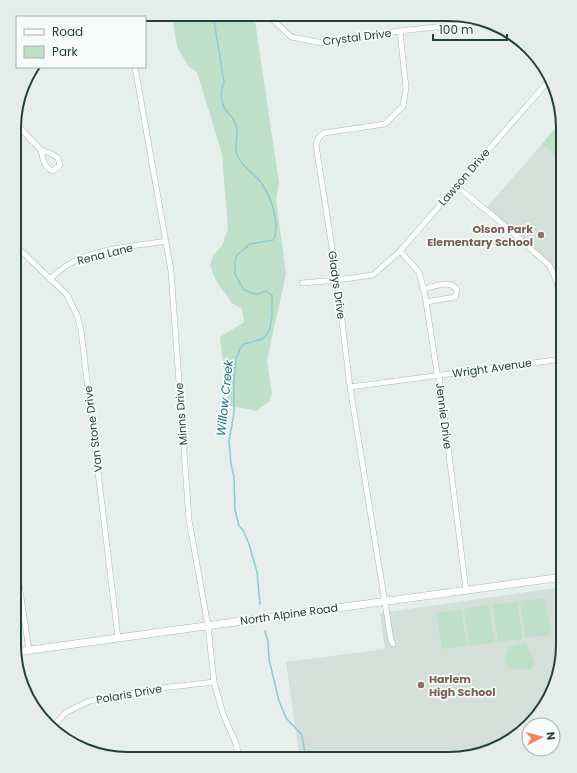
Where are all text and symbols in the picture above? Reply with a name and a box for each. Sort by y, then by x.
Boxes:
legend [16,16,146,68]
scale bar [433,16,507,42]
text: 100 m [439,21,473,38]
text: Road [52,23,83,40]
street label: Crystal Drive [322,25,392,49]
text: Park [52,43,79,60]
street label: Lawson Drive [434,145,494,209]
place label: Olson Park Elementary School [427,221,533,250]
marker: Olson Park Elementary School [536,230,546,240]
street label: Rena Lane [75,239,135,269]
street label: Gladys Drive [324,250,350,320]
street label: Wright Avenue [451,354,533,382]
water label: Willow Creek [212,358,237,437]
street label: Minns Drive [171,382,191,446]
street label: Jennie Drive [432,382,456,450]
street label: Van Stone Drive [80,385,106,473]
street label: North Alpine Road [239,599,339,629]
place label: Harlem High School [429,671,496,700]
street label: Polaris Drive [95,680,163,708]
marker: Harlem High School [416,680,426,690]
north arrow [521,717,561,757]
text: N [542,731,559,741]

